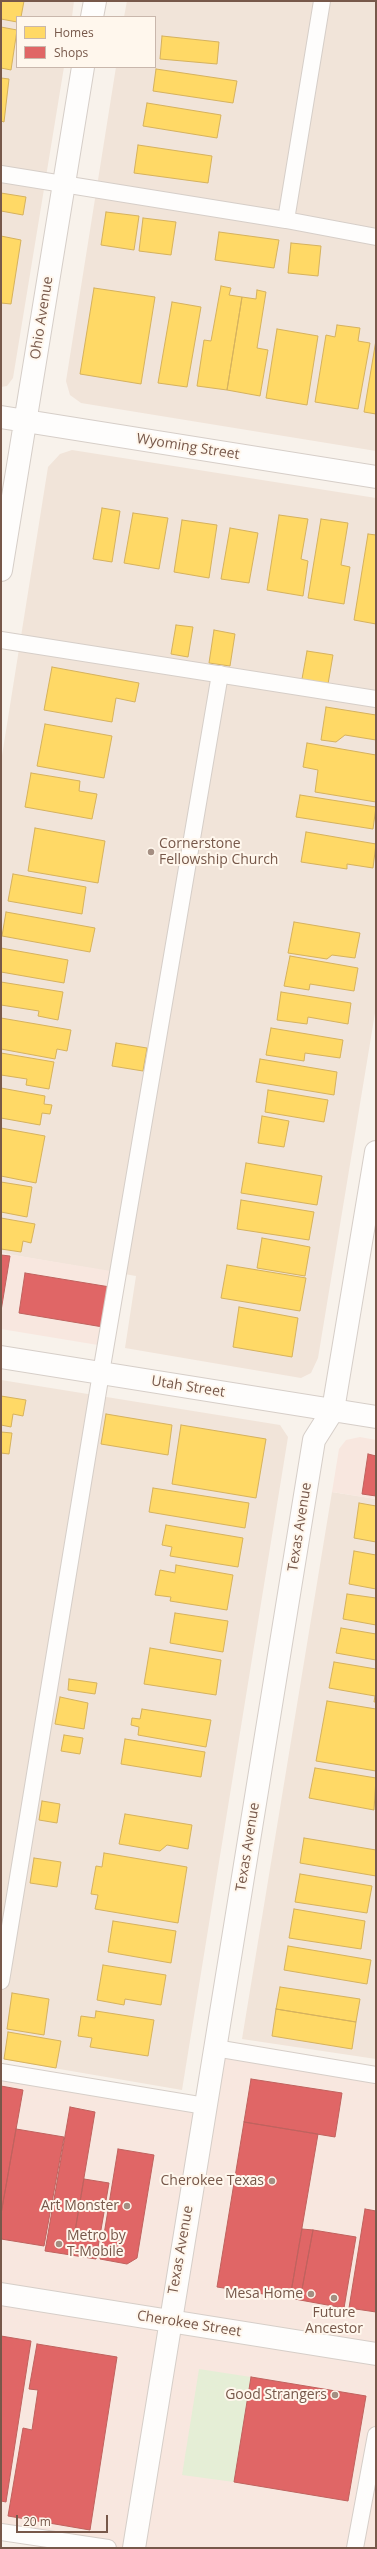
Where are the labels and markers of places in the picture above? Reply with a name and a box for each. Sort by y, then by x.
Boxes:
place label: Cornerstone Fellowship Church [159,836,278,868]
marker: Cornerstone Fellowship Church [146,847,156,857]
place label: Cherokee Texas [161,2173,264,2189]
marker: Cherokee Texas [267,2176,277,2186]
place label: Art Monster [41,2198,119,2214]
marker: Art Monster [122,2201,132,2211]
place label: Metro by T-Mobile [67,2228,126,2260]
marker: Metro by T-Mobile [54,2239,64,2249]
place label: Mesa Home [225,2286,303,2302]
marker: Mesa Home [306,2289,316,2299]
marker: Future Ancestor [329,2293,339,2303]
place label: Future Ancestor [305,2305,363,2338]
place label: Good Strangers [225,2387,327,2403]
marker: Good Strangers [330,2390,340,2400]

